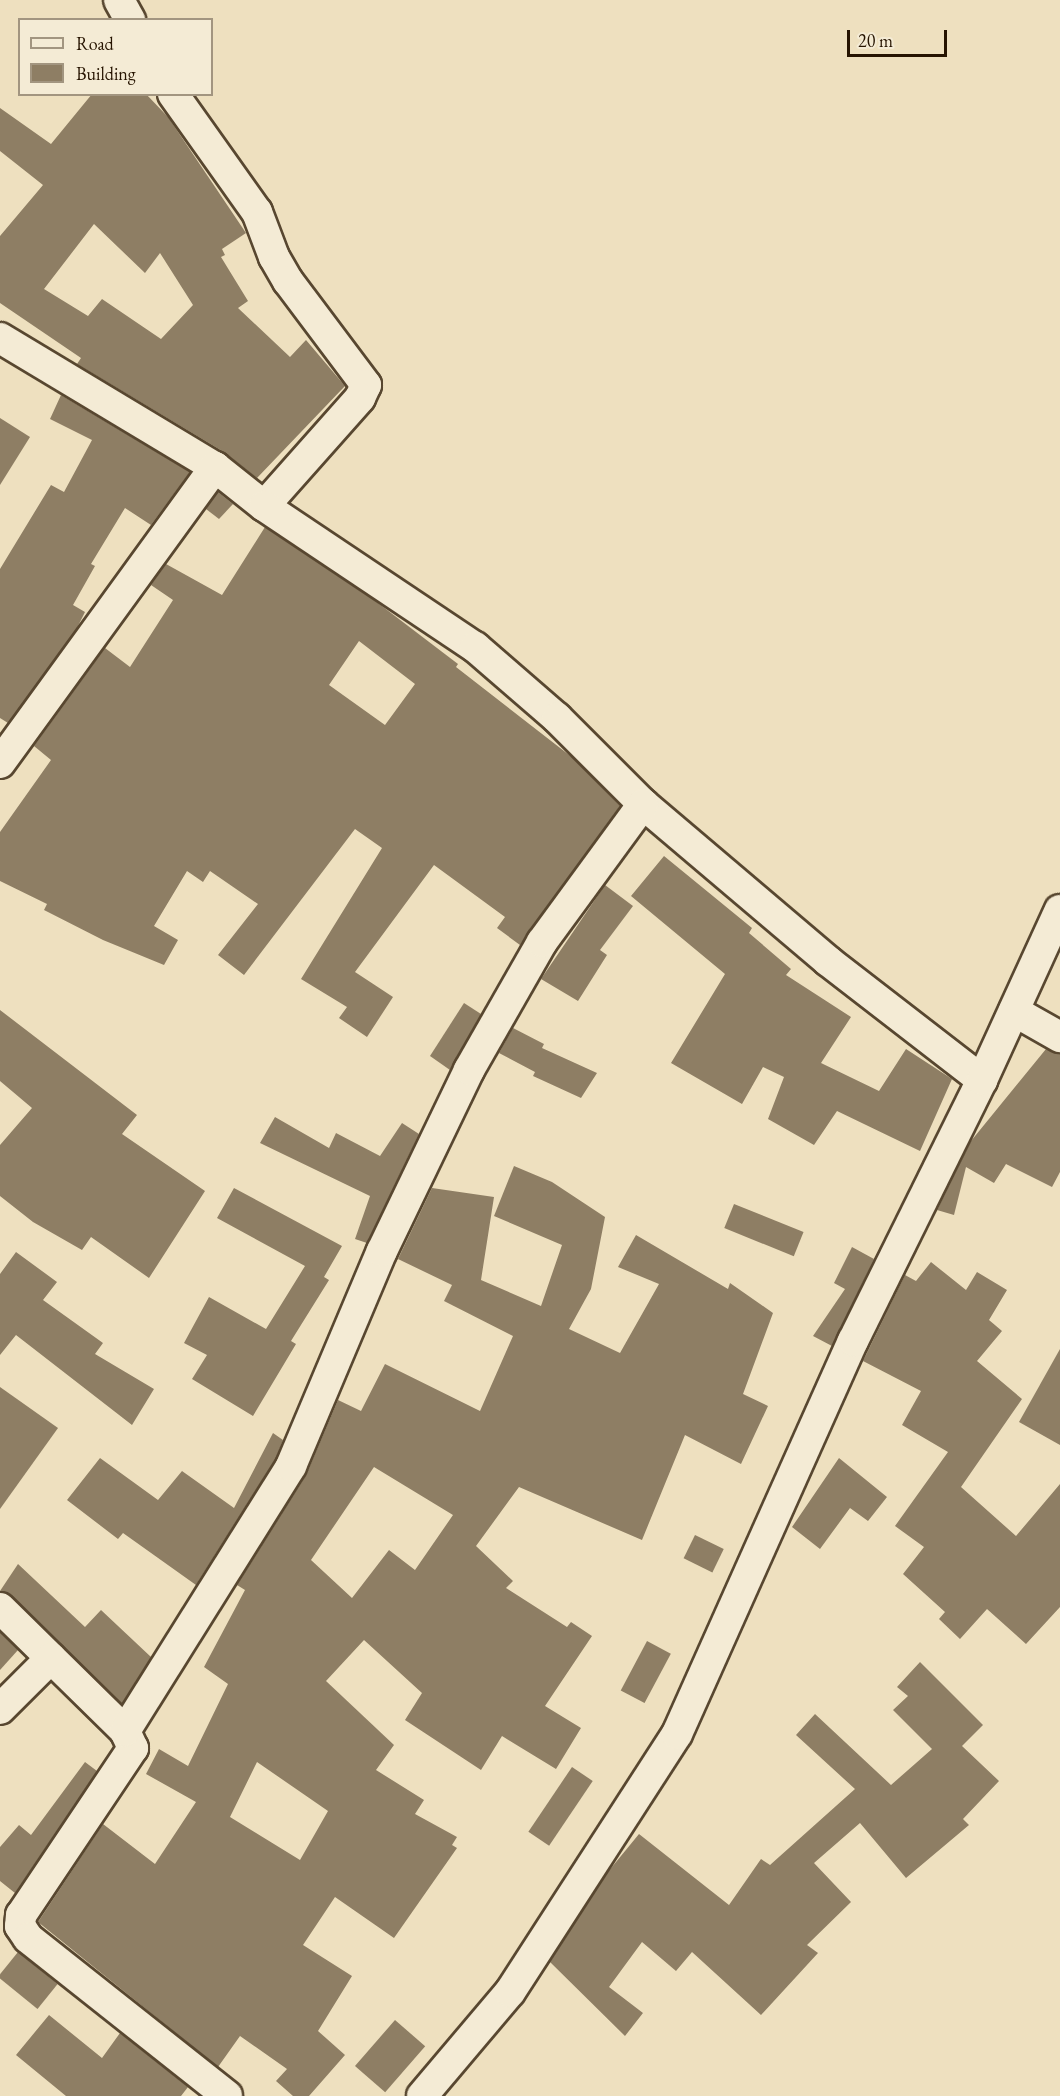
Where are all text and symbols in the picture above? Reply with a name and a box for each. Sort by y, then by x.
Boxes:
legend [18,18,213,96]
scale bar [850,18,950,56]
text: 20 m [858,29,893,52]
text: Road [76,32,114,55]
text: Building [76,62,136,85]

